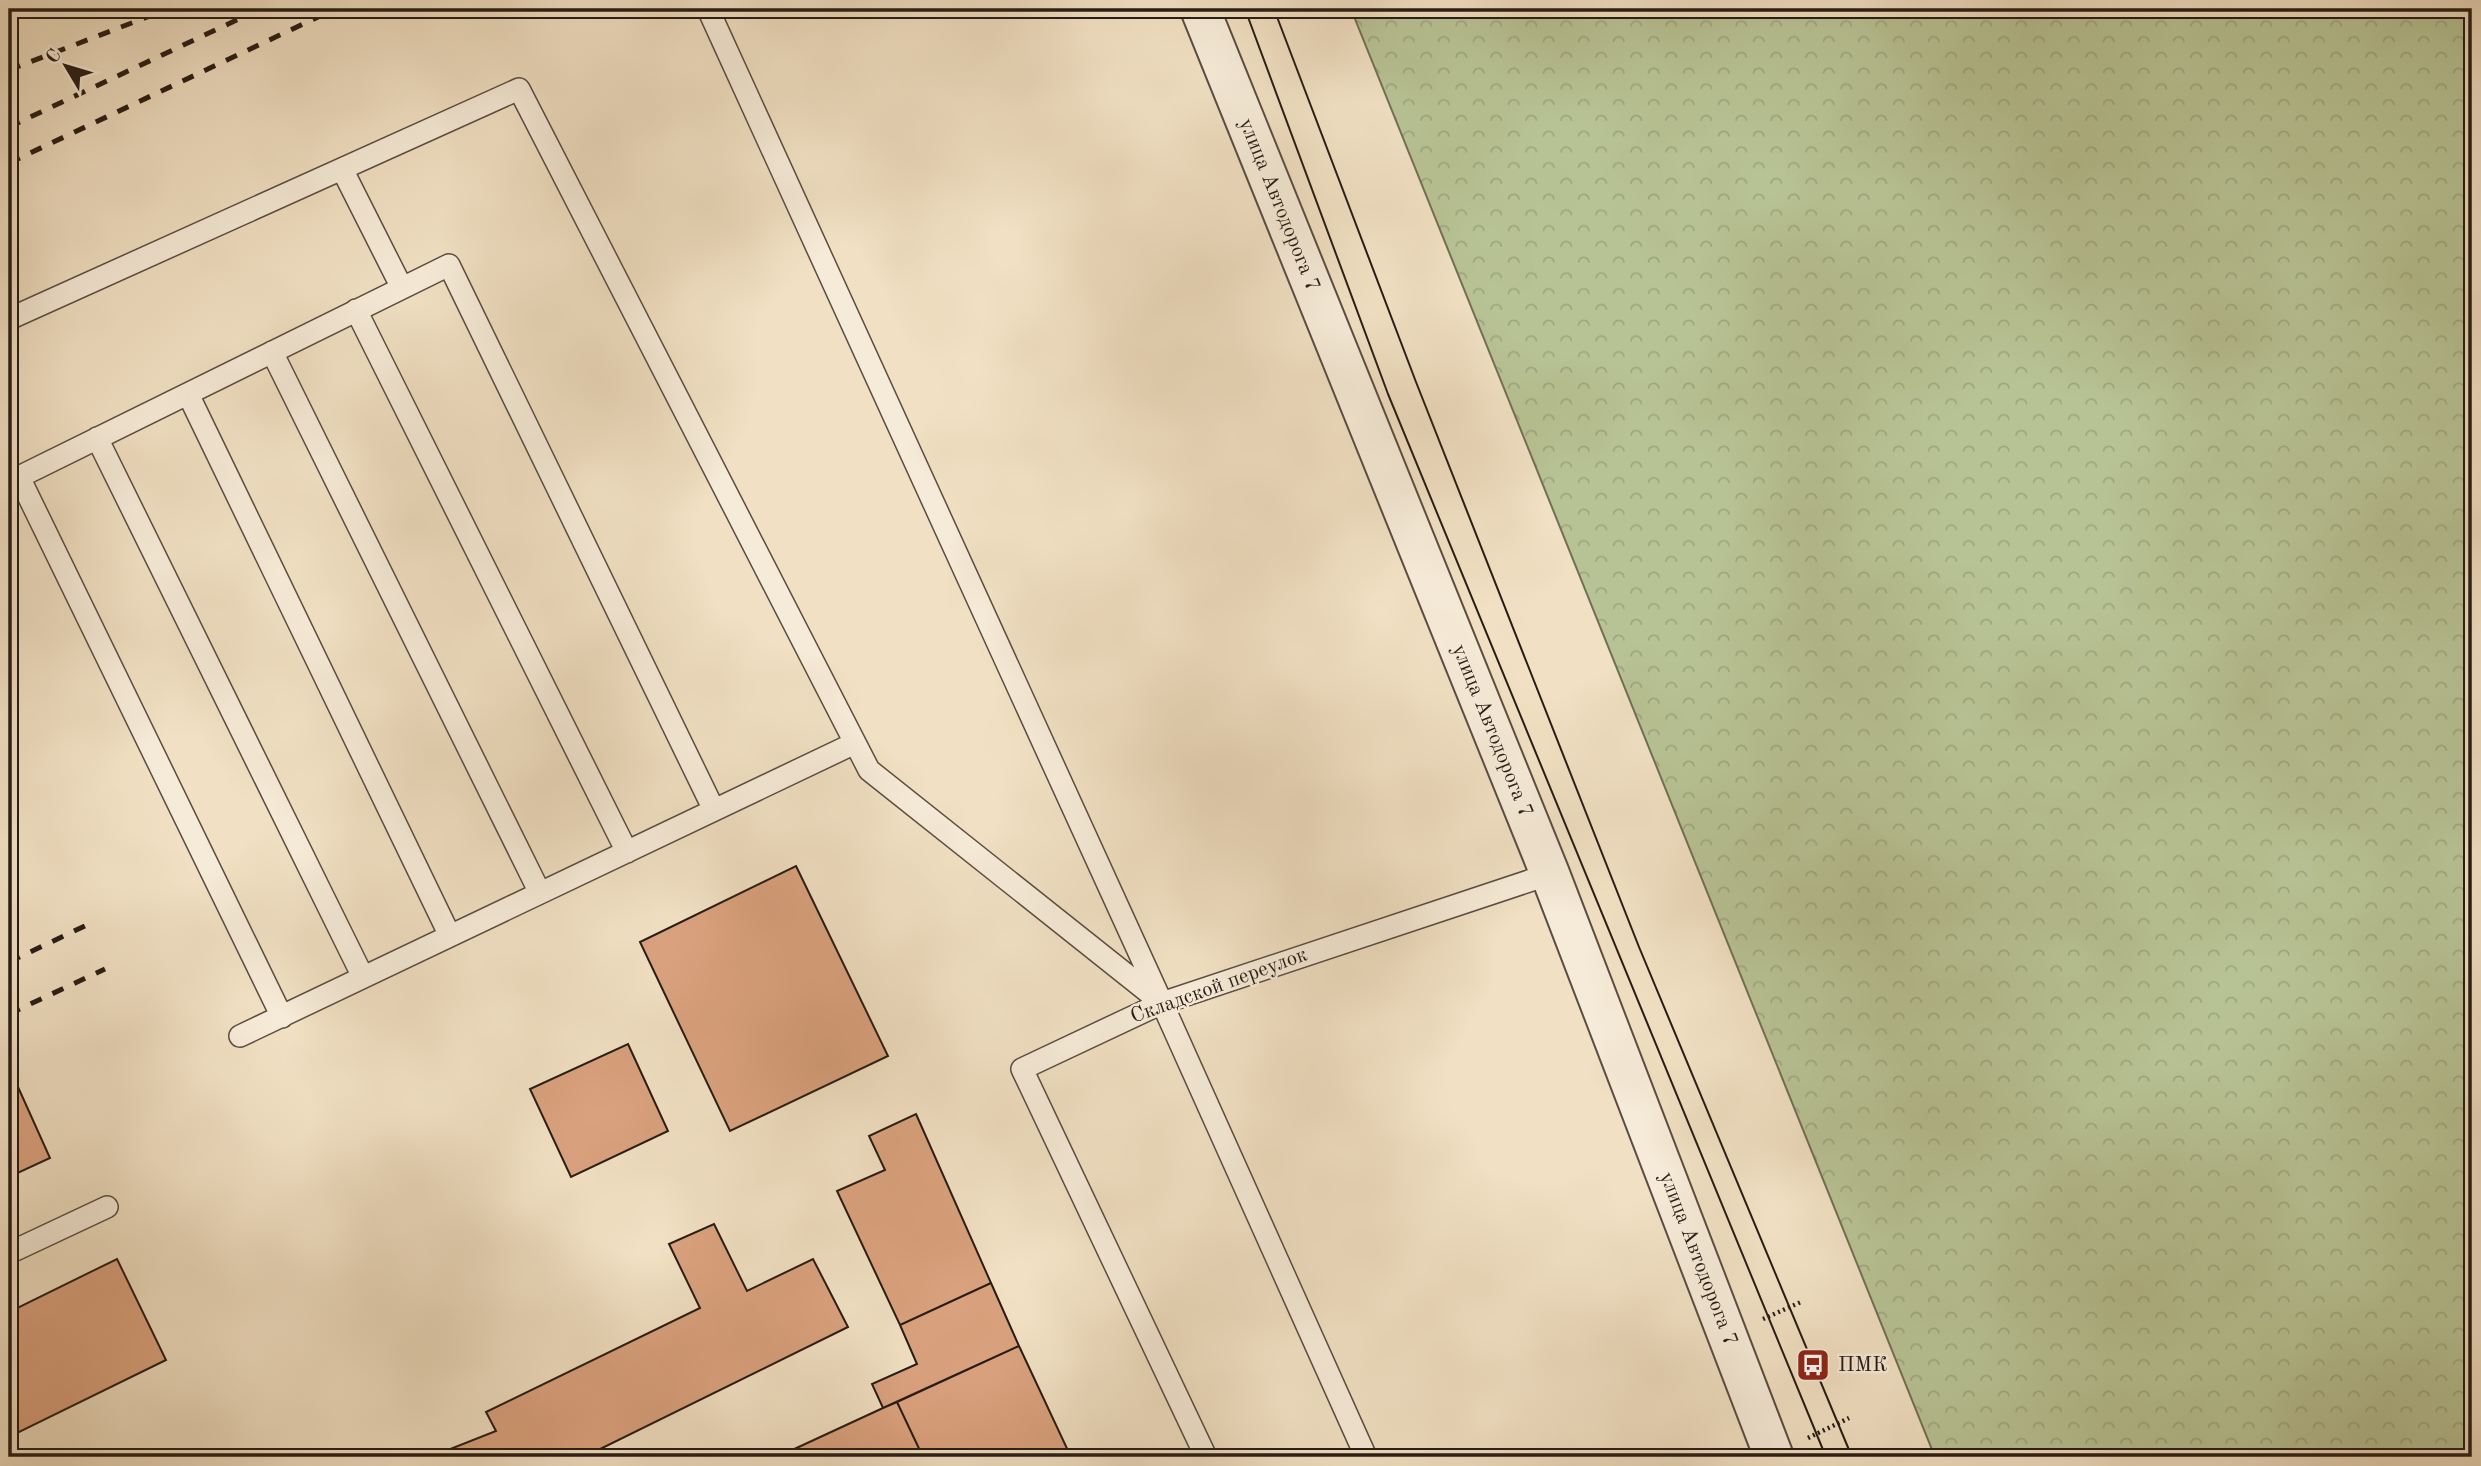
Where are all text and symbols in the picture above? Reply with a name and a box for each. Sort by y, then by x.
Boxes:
north arrow [32,32,102,102]
text: С [43,46,66,68]
street label: улица Автодорога 7 [1235,116,1323,294]
street label: улица Автодорога 7 [1448,642,1536,820]
street label: Складской переулок [1128,944,1311,1028]
street label: улица Автодорога 7 [1655,1169,1741,1349]
bus stop icon: ПМК [1794,1346,1832,1384]
place label: ПМК [1838,1355,1887,1376]

